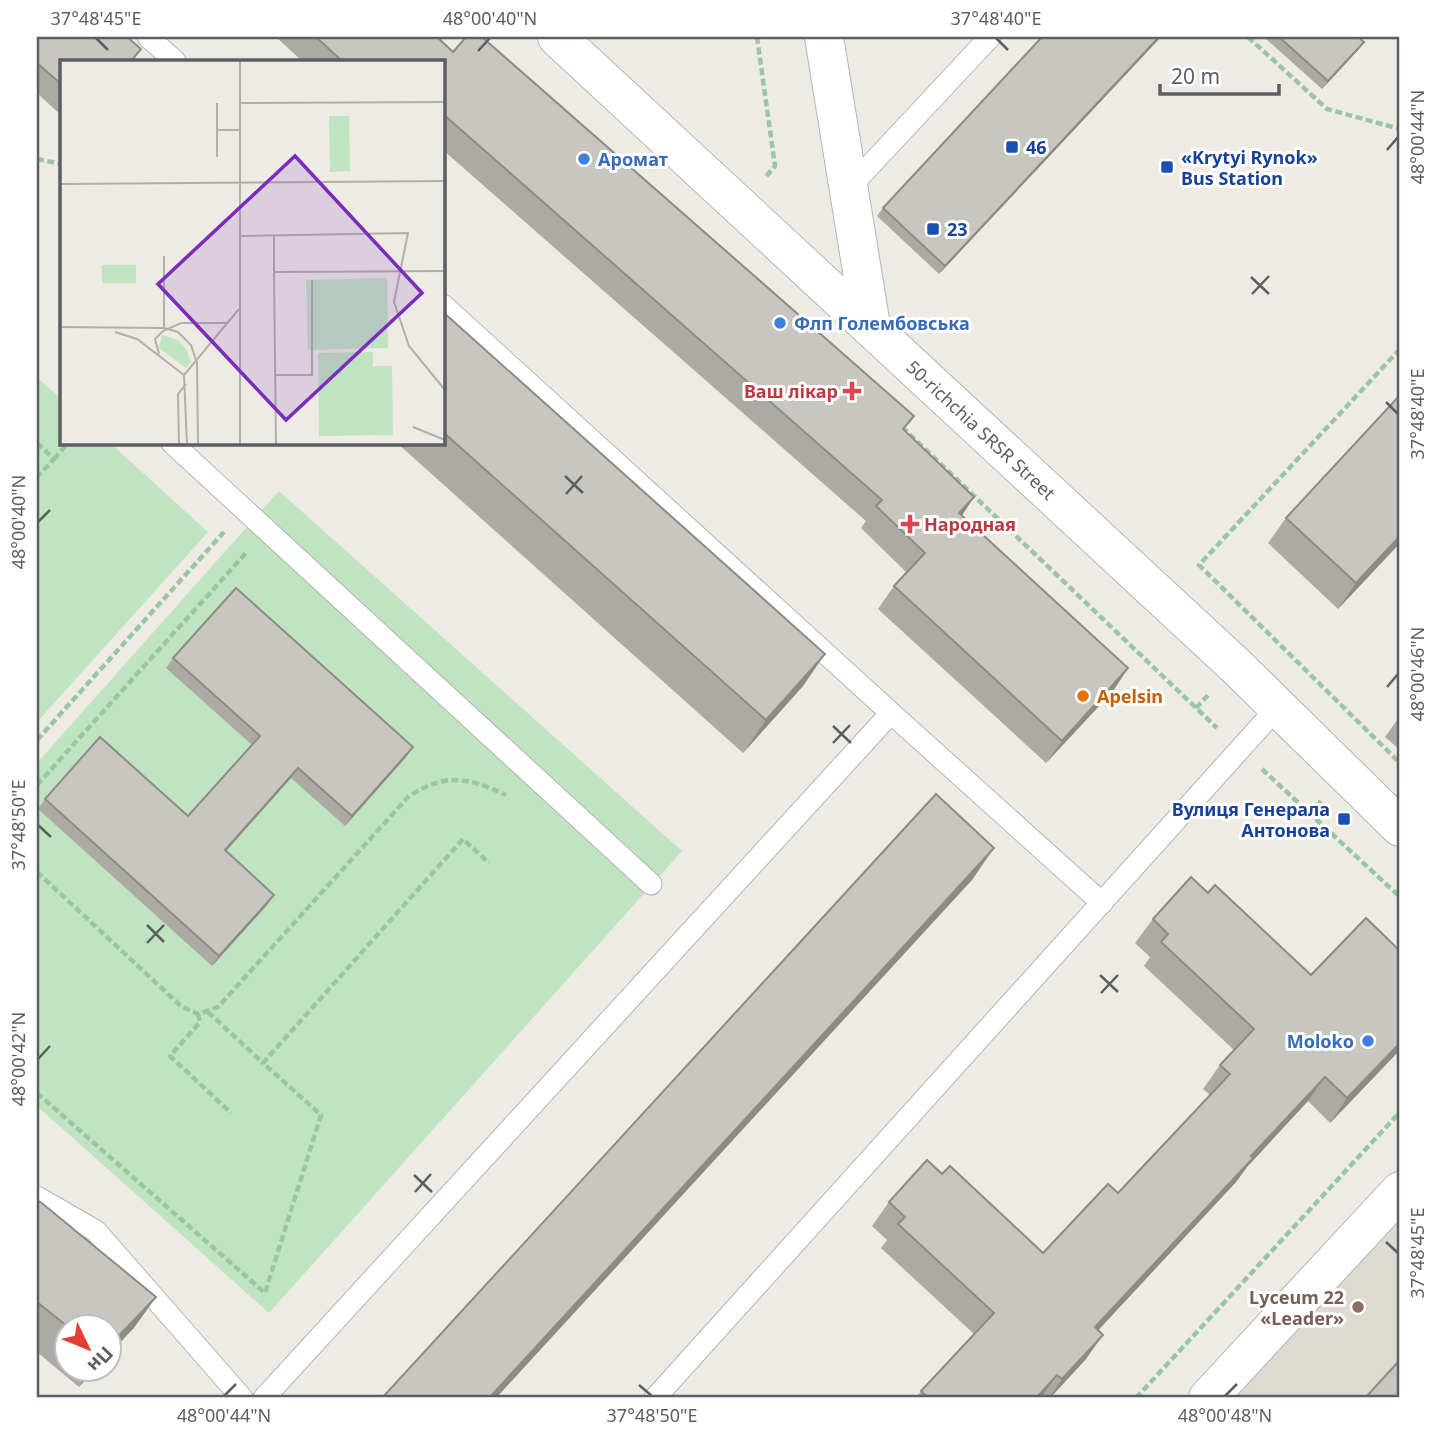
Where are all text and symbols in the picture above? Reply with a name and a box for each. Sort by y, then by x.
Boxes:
text: 37°48'45"E [51,6,141,30]
text: 48°00'40"N [443,6,537,30]
text: 37°48'40"E [951,6,1041,30]
scale bar [1160,52,1280,96]
inset map [60,60,444,444]
text: 20 m [1171,62,1220,90]
text: 48°00'44"N [1405,90,1429,184]
place label: 46 [1026,135,1047,159]
marker: 46 [1004,139,1020,155]
place label: «Krytyi Rynok» Bus Station [1181,145,1318,190]
place label: Аромат [598,147,668,171]
marker: Аромат [576,151,592,167]
marker: «Krytyi Rynok» Bus Station [1159,159,1175,175]
place label: 23 [947,217,968,241]
marker: 23 [925,221,941,237]
place label: Флп Голембовська [794,311,970,335]
marker: Флп Голембовська [772,315,788,331]
street label: 50-richchia SRSR Street [901,355,1061,505]
text: 37°48'40"E [1405,369,1429,459]
place label: Ваш лікар [744,379,838,403]
marker: Ваш лікар [844,383,860,399]
text: 48°00'40"N [6,475,30,569]
place label: Народная [924,512,1016,536]
marker: Народная [902,516,918,532]
text: 48°00'46"N [1405,627,1429,721]
place label: Apelsin [1097,684,1163,708]
marker: Apelsin [1075,688,1091,704]
text: 37°48'50"E [6,780,30,870]
place label: Вулиця Генерала Антонова [1172,797,1330,842]
marker: Вулиця Генерала Антонова [1336,811,1352,827]
text: 48°00'42"N [6,1012,30,1106]
place label: Moloko [1287,1029,1354,1053]
marker: Moloko [1360,1033,1376,1049]
text: 37°48'45"E [1405,1208,1429,1298]
place label: Lyceum 22 «Leader» [1249,1285,1344,1330]
marker: Lyceum 22 «Leader» [1350,1299,1366,1315]
north arrow [52,1312,122,1382]
text: Пн [82,1341,119,1378]
text: 48°00'44"N [177,1403,271,1427]
text: 37°48'50"E [607,1403,697,1427]
text: 48°00'48"N [1178,1403,1272,1427]

